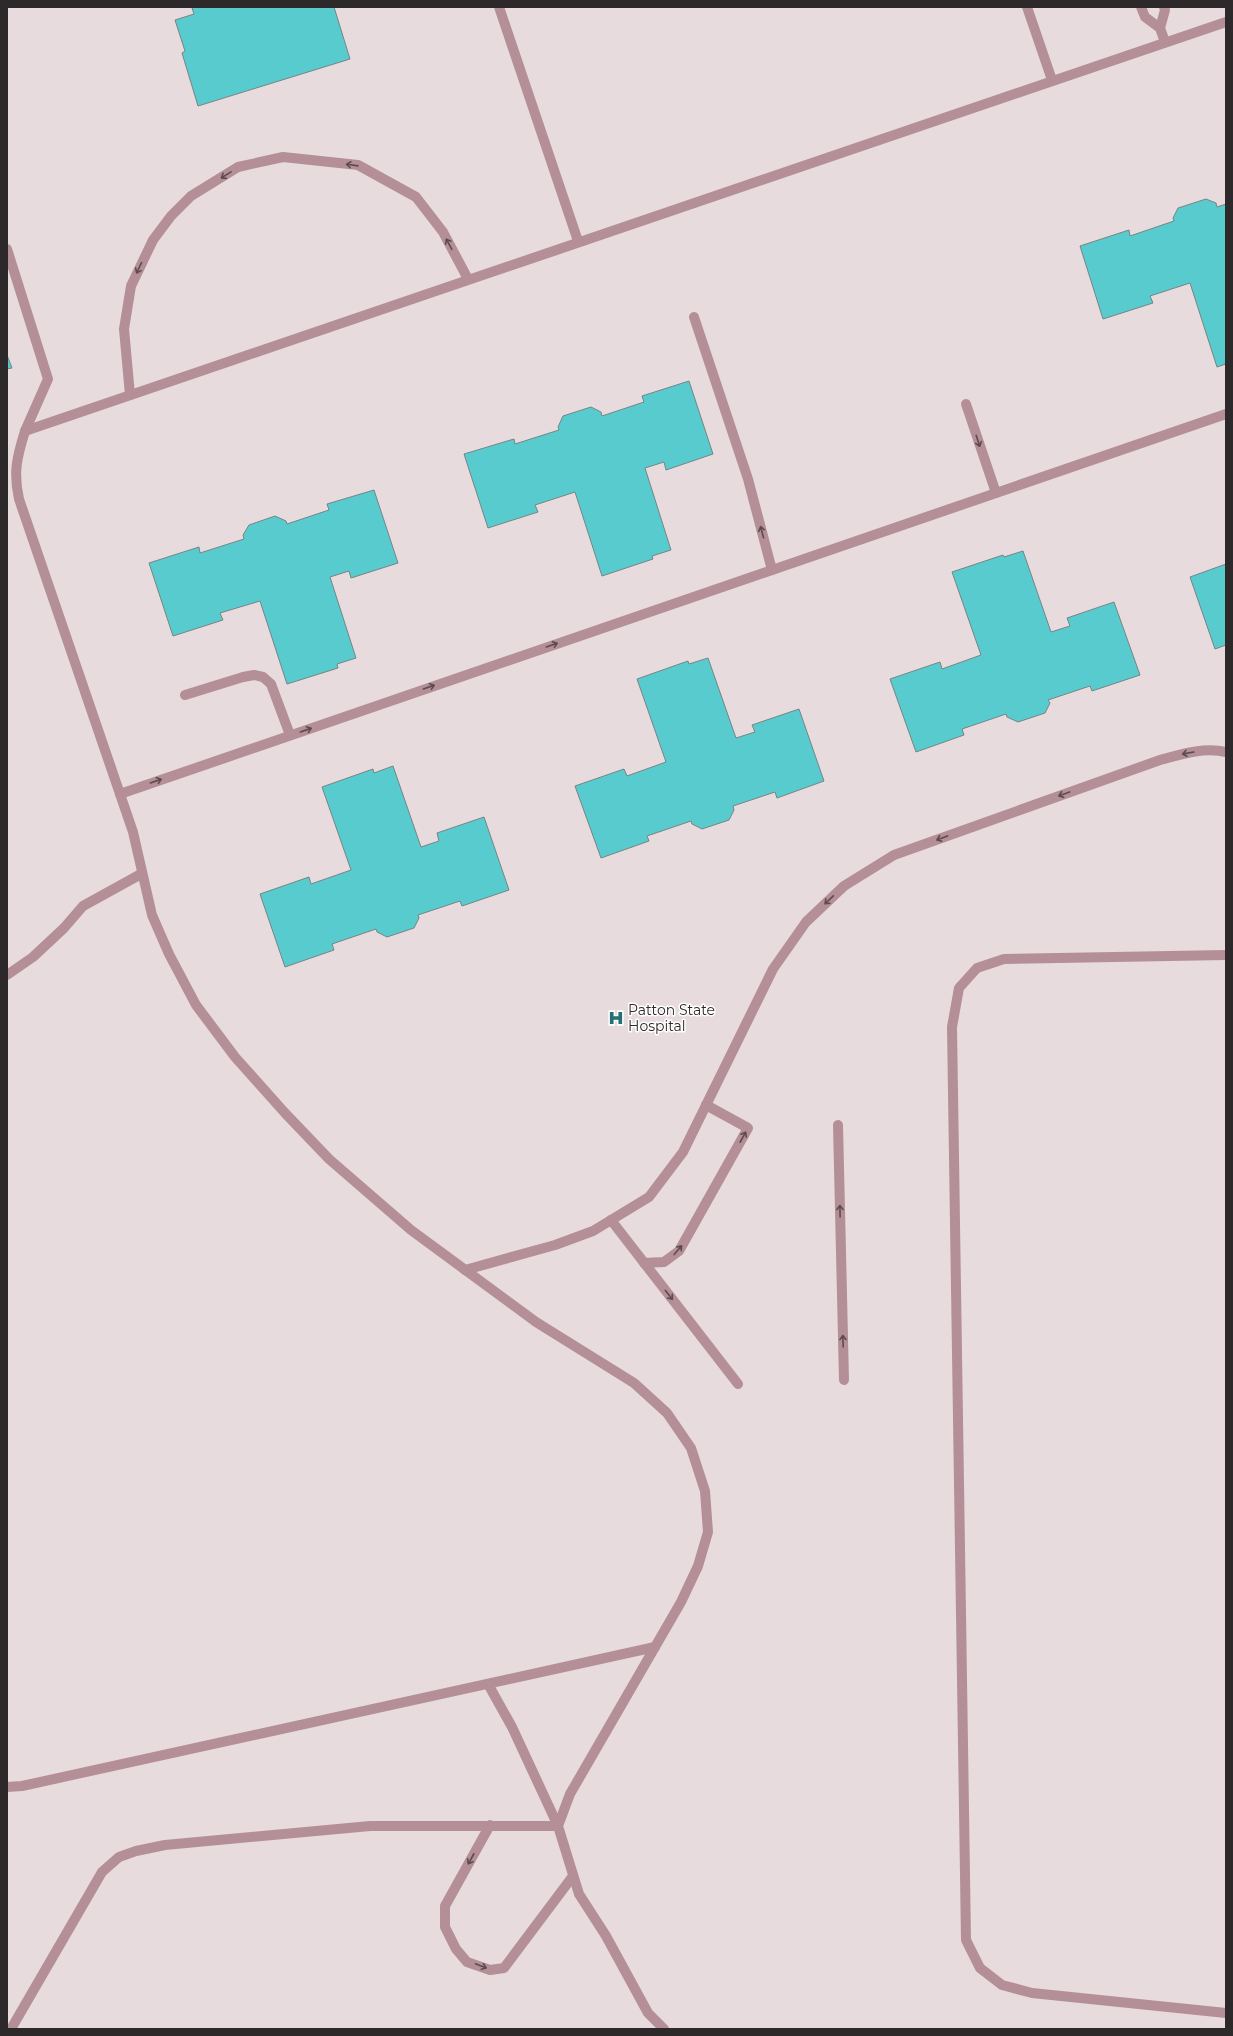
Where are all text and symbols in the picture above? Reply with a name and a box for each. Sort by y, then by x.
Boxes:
one-way arrow [346,161,359,169]
one-way arrow [220,171,232,179]
one-way arrow [445,239,452,251]
one-way arrow [135,261,142,273]
one-way arrow [975,434,982,447]
one-way arrow [758,526,765,539]
one-way arrow [545,641,557,649]
one-way arrow [422,683,434,691]
one-way arrow [299,725,311,733]
one-way arrow [1181,749,1194,757]
one-way arrow [150,777,163,784]
one-way arrow [1058,791,1071,798]
one-way arrow [936,834,948,842]
one-way arrow [824,895,834,905]
place label: Patton State Hospital [628,1001,715,1035]
hospital icon: Patton State Hospital [607,1009,625,1027]
one-way arrow [740,1131,747,1143]
one-way arrow [836,1205,844,1218]
one-way arrow [674,1244,682,1255]
one-way arrow [665,1290,673,1301]
one-way arrow [839,1335,847,1348]
one-way arrow [467,1853,474,1865]
one-way arrow [474,1963,486,1971]

